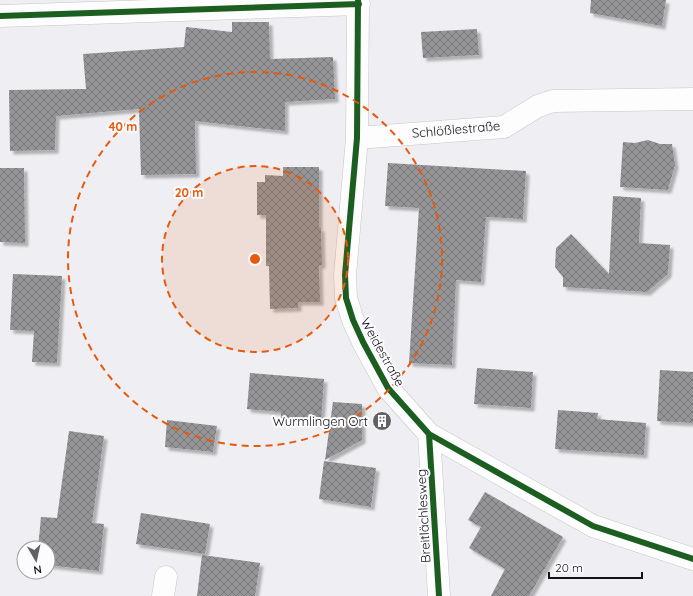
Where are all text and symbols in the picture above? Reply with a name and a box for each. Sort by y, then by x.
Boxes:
street label: Schlößlestraße [411,117,501,141]
text: 40 m [109,119,137,134]
text: 20 m [175,185,203,200]
centre of rings [248,252,262,266]
street label: Weidestraße [358,315,408,389]
building icon: Wurmlingen Ort [371,410,393,432]
place label: Wurmlingen Ort [272,413,368,429]
street label: Breitlächlesweg [413,469,433,563]
north arrow [16,540,56,580]
scale bar [549,554,642,580]
text: 20 m [555,560,583,575]
text: N [32,562,43,577]

